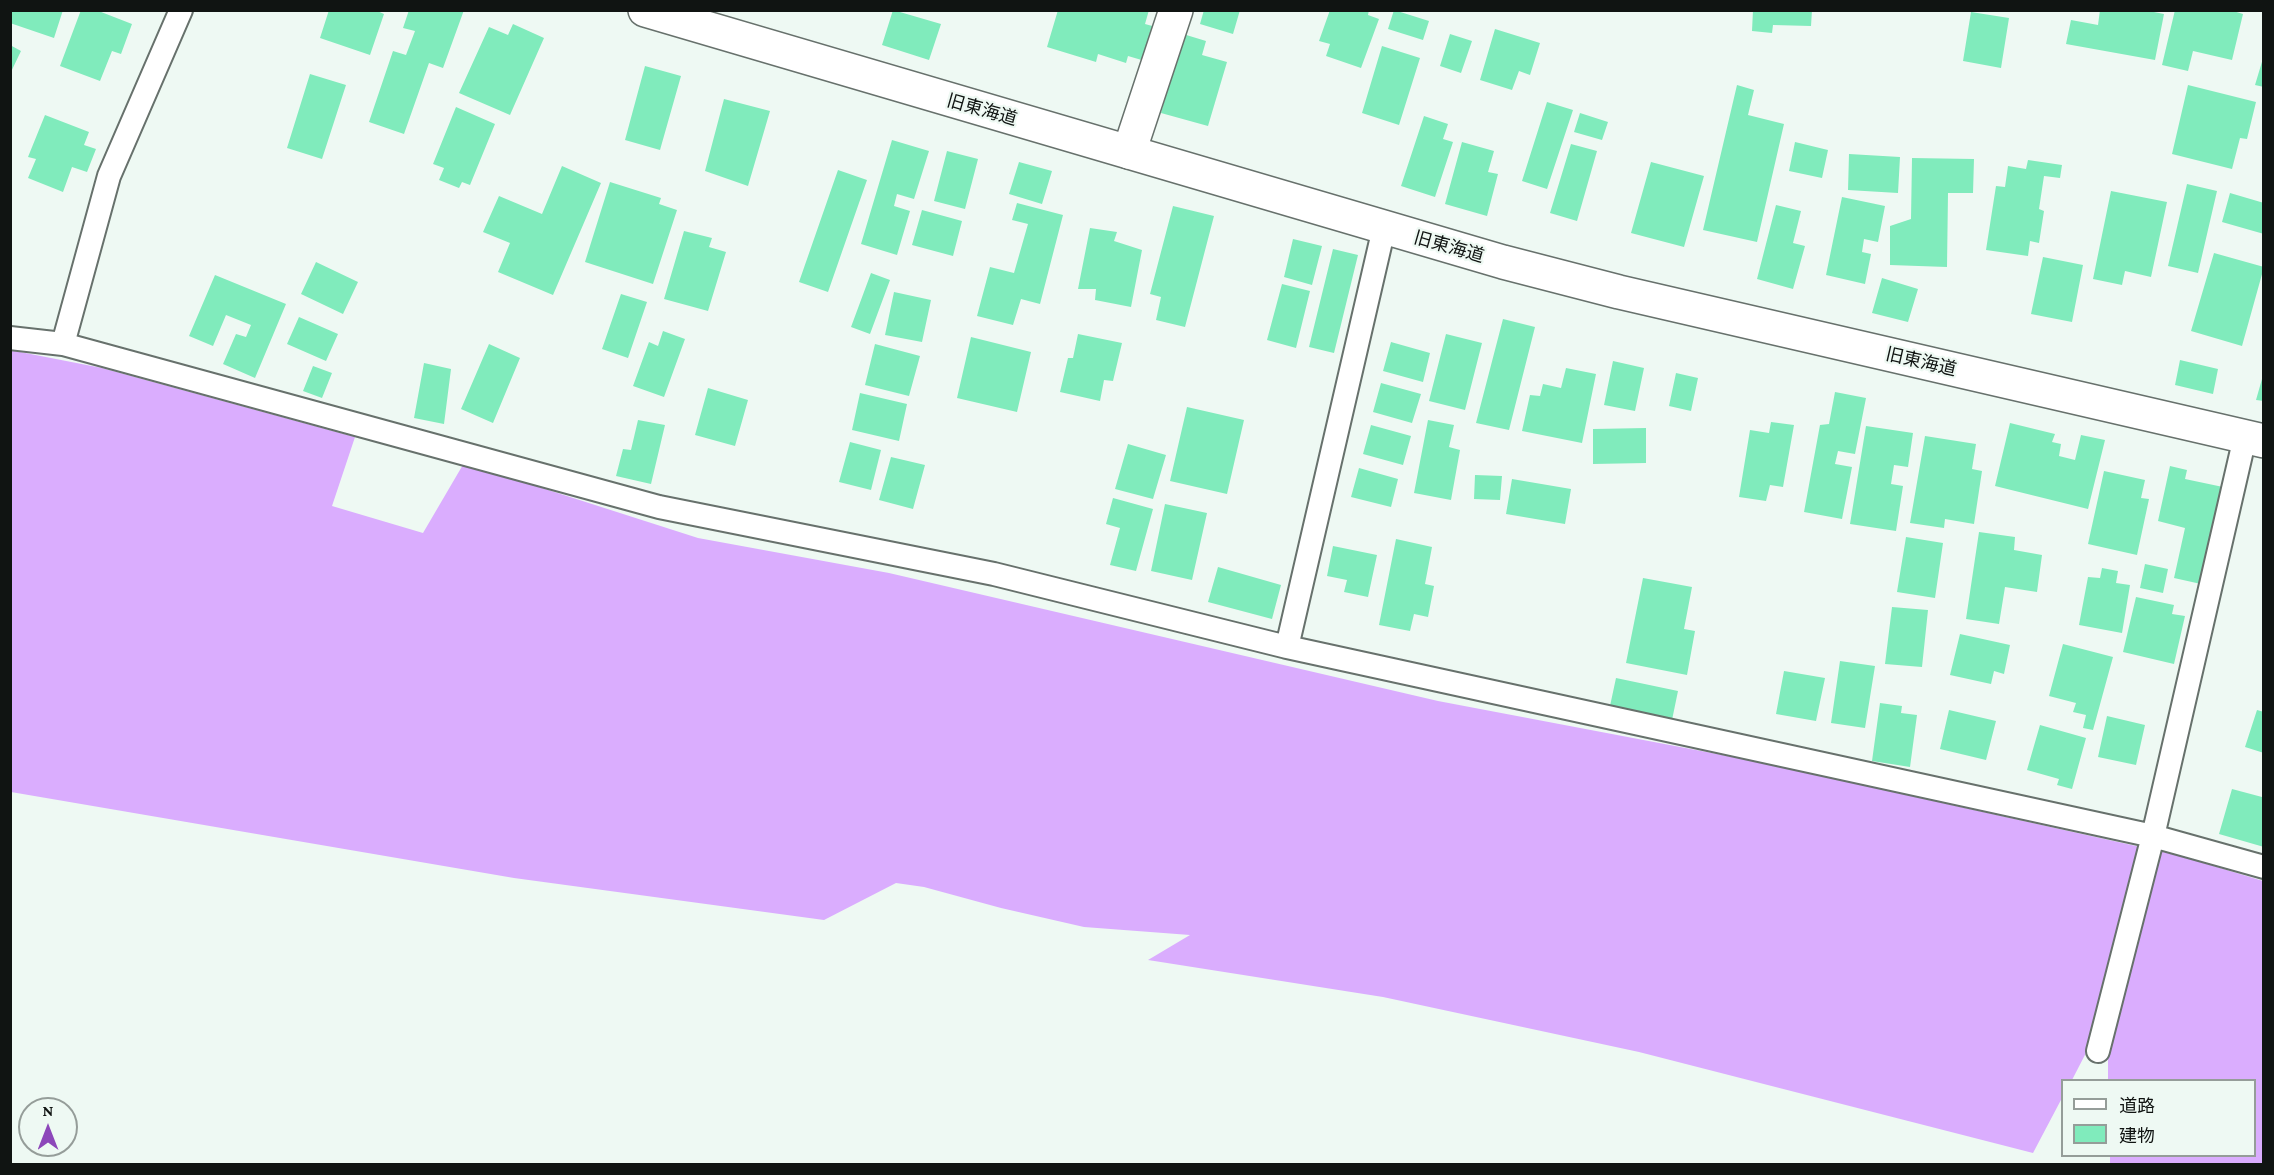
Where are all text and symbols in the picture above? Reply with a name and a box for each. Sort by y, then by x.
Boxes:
street label: 旧東海道 [944,90,1020,130]
street label: 旧東海道 [1411,227,1487,267]
street label: 旧東海道 [1883,343,1959,381]
legend [2061,1079,2256,1157]
text: 道路 [2119,1096,2155,1116]
north arrow [18,1097,78,1157]
text: N [43,1102,53,1119]
text: 建物 [2119,1126,2155,1146]

